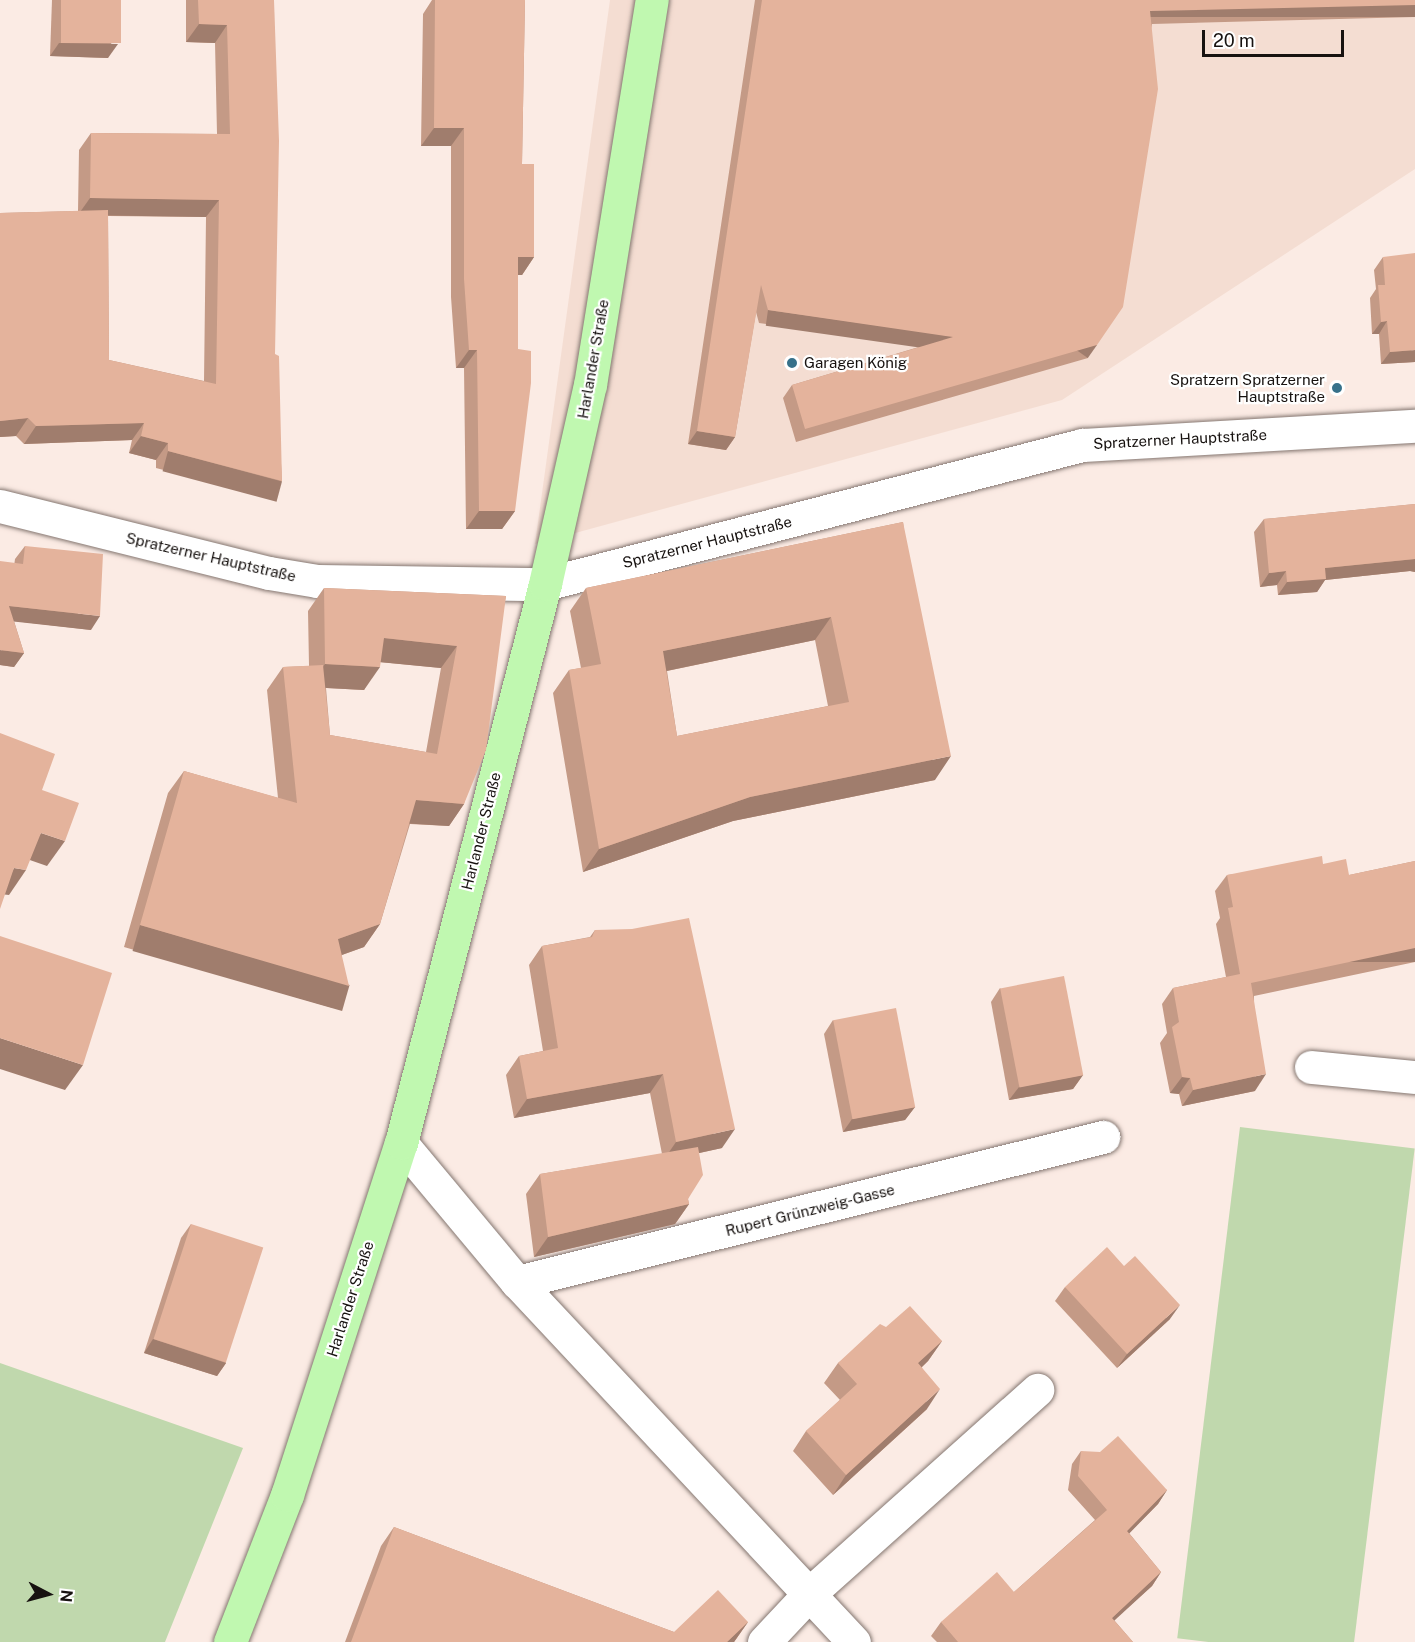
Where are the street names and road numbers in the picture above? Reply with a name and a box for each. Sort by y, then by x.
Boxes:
street label: Harlander Straße [574,298,612,420]
street label: Spratzerner Hauptstraße [1093,425,1267,453]
street label: Spratzerner Hauptstraße [620,512,794,572]
street label: Spratzerner Hauptstraße [124,529,298,585]
street label: Harlander Straße [458,770,504,892]
street label: Rupert Grünzweig-Gasse [724,1180,896,1240]
street label: Harlander Straße [323,1239,377,1359]

